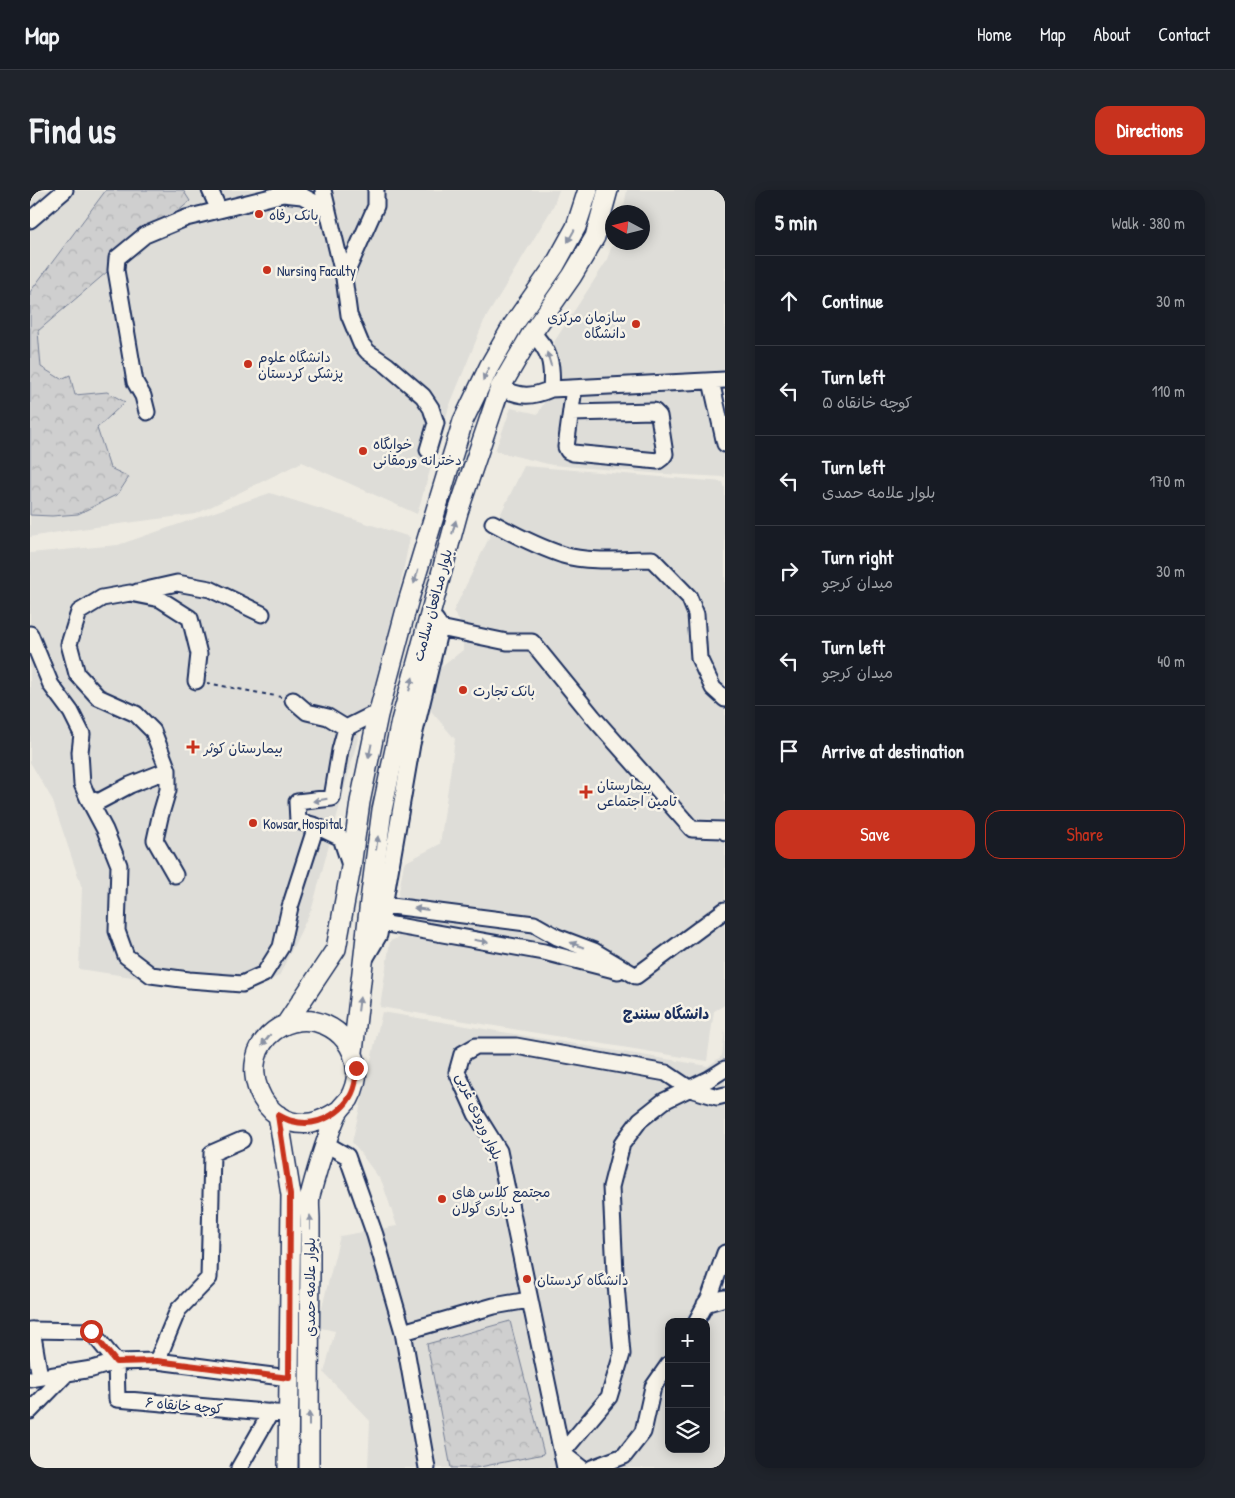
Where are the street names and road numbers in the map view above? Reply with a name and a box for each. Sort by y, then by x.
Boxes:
street label: بلوار مدافعان سلامت [408,547,456,663]
street label: بلوار ورودی غربی [451,1069,508,1163]
street label: بلوار علامه حمدی [300,1237,319,1337]
street label: کوچه خانقاه ۶ [144,1392,224,1419]

